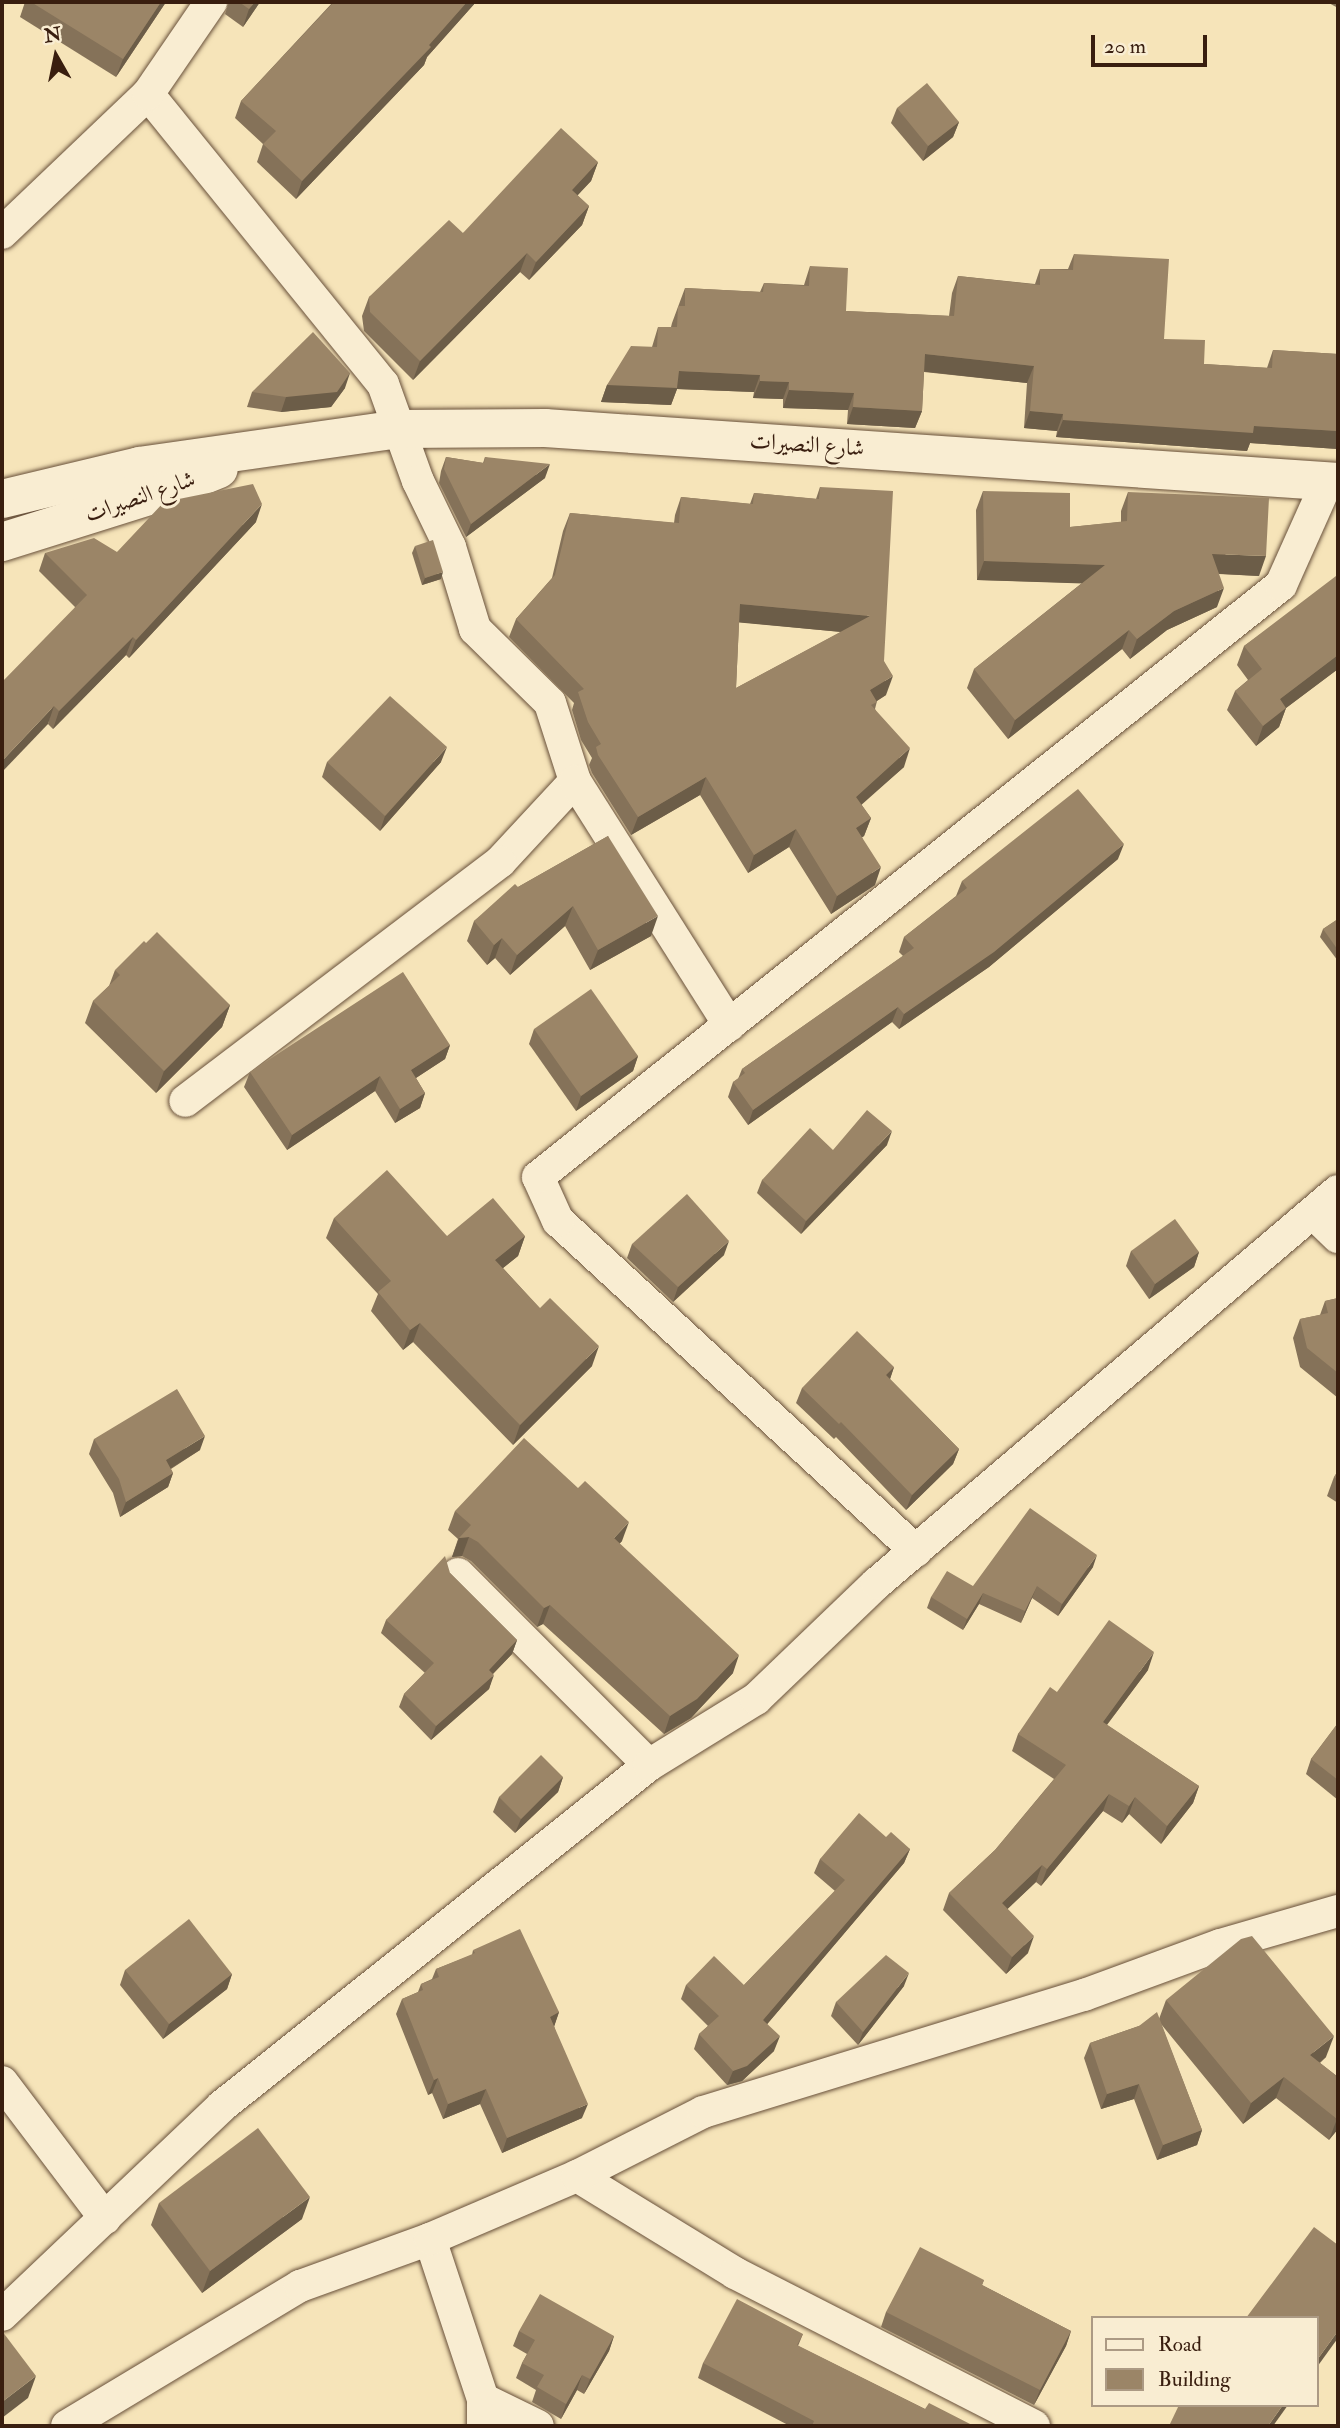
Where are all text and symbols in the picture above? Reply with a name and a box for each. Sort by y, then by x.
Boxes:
north arrow [21,21,91,91]
scale bar [1095,21,1210,65]
text: N [42,22,63,48]
text: 20 m [1104,33,1146,60]
street label: شارع النصيرات [749,427,865,463]
street label: شارع النصيرات [81,465,199,529]
legend [1092,2316,1319,2407]
text: Road [1158,2331,1202,2358]
text: Building [1158,2366,1231,2393]

